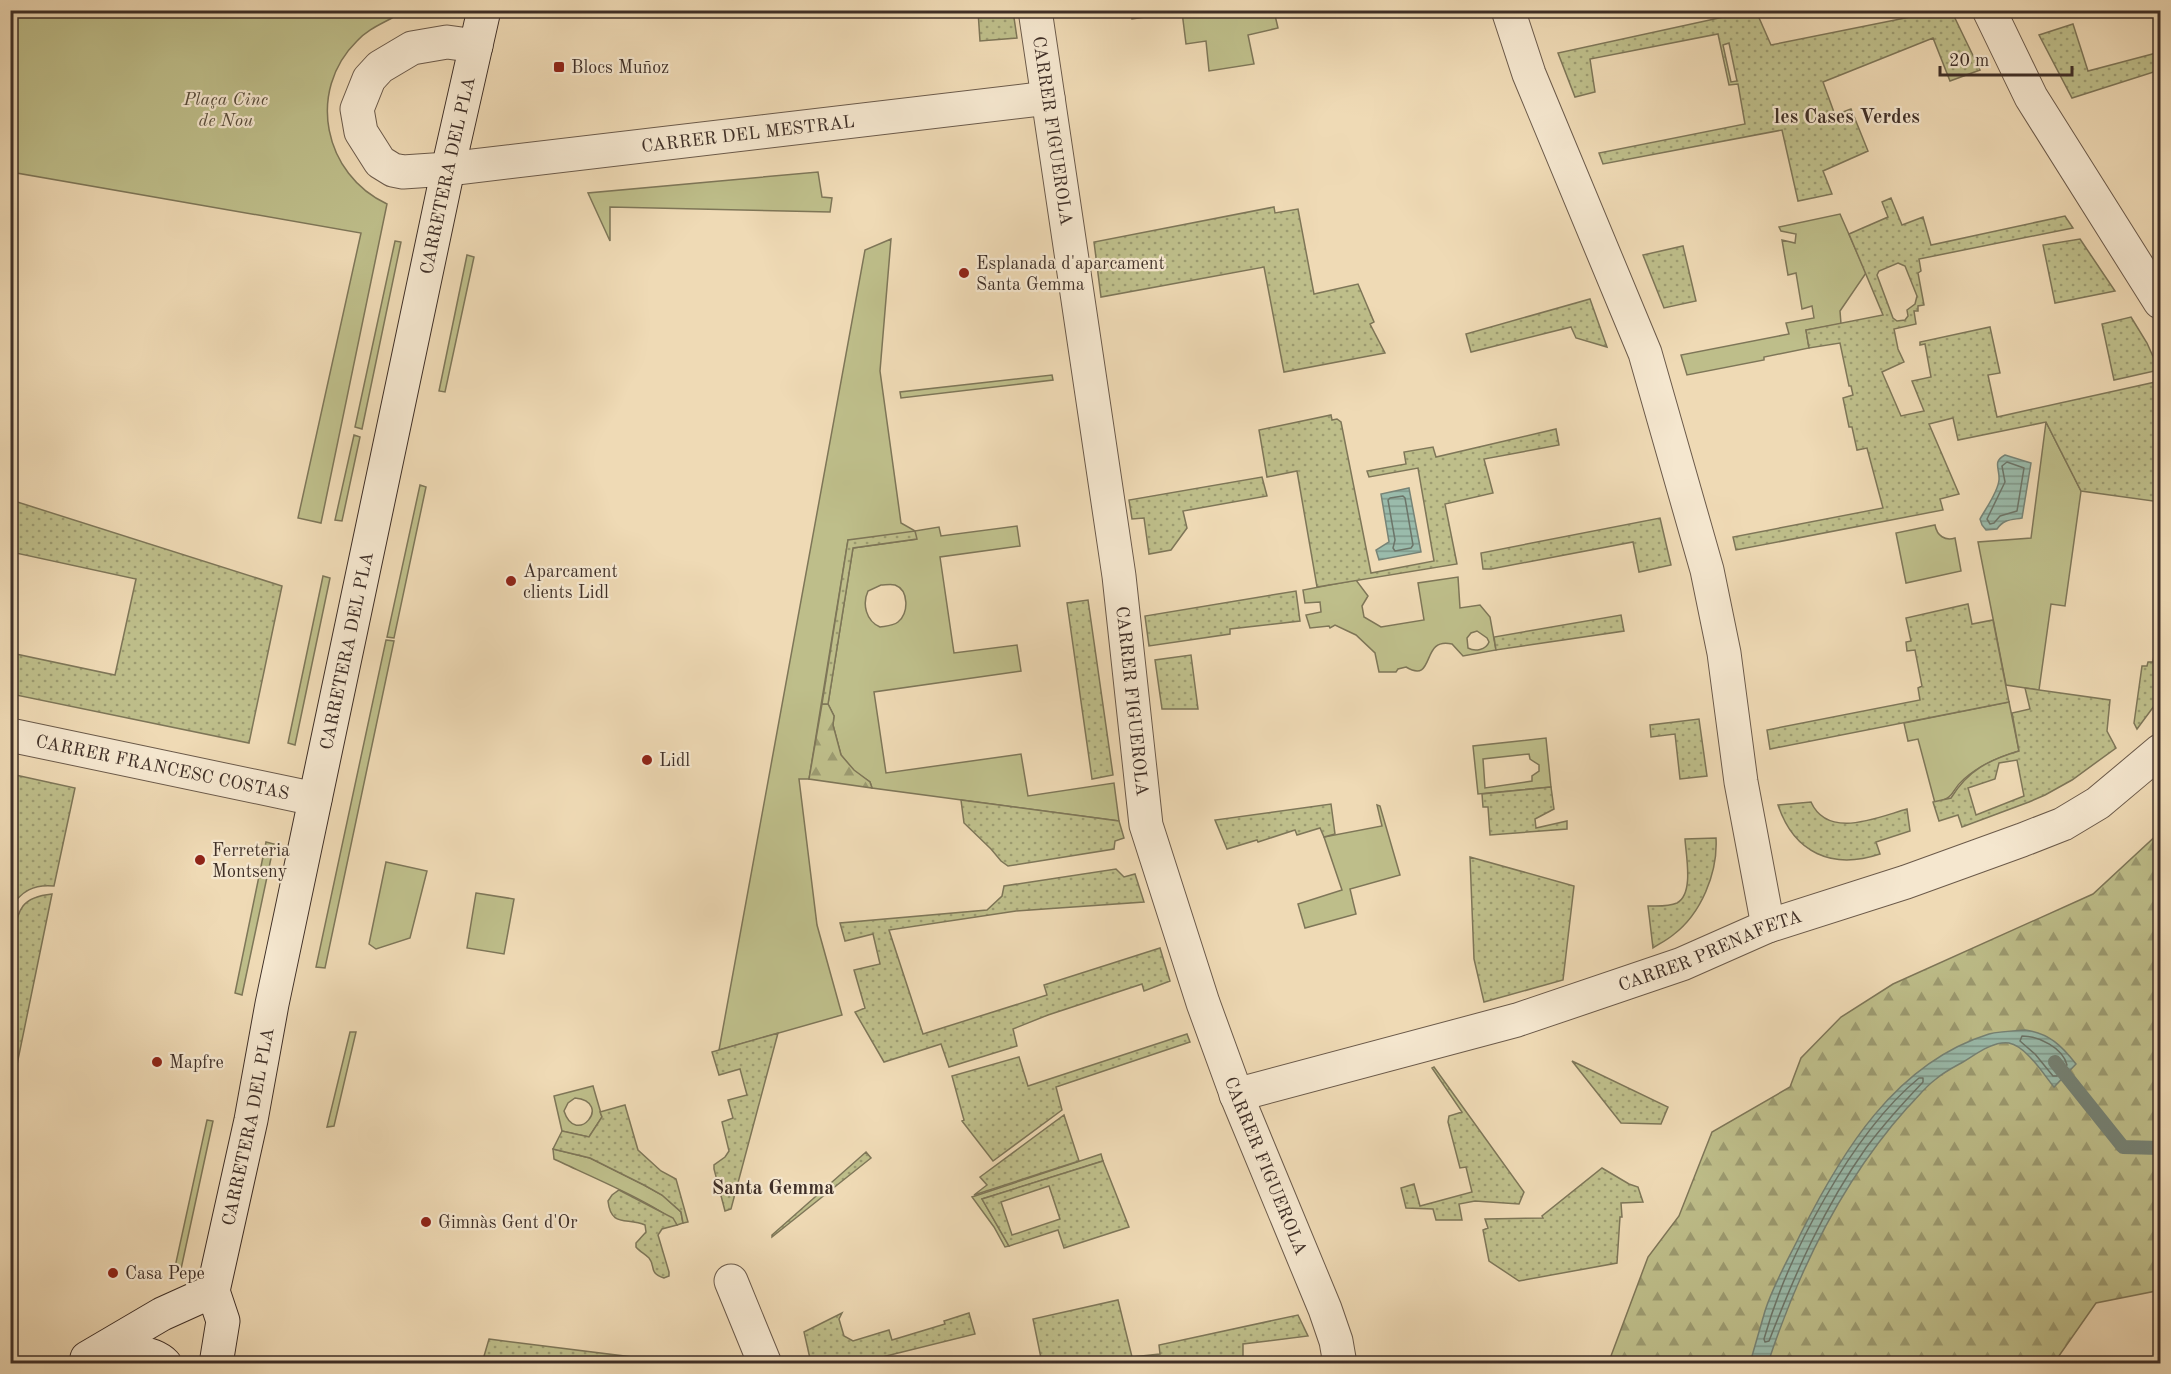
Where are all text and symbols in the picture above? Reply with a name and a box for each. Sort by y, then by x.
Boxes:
street label: CARRER FIGUEROLA [1029,35,1075,227]
scale bar [1940,39,2072,77]
text: 20 m [1949,52,1989,70]
place label: Blocs Muñoz [571,59,669,77]
marker: Blocs Muñoz [552,60,566,74]
street label: CARRETERA DEL PLA [418,75,479,276]
park label: Plaça Cinc de Nou [183,91,268,130]
district label: les Cases Verdes [1774,108,1920,128]
street label: CARRER DEL MESTRAL [640,113,856,156]
place label: Esplanada d'aparcament Santa Gemma [976,255,1165,294]
marker: Esplanada d'aparcament Santa Gemma [957,266,971,280]
street label: CARRETERA DEL PLA [318,550,377,752]
place label: Aparcament clients Lidl [523,563,618,602]
marker: Aparcament clients Lidl [504,574,518,588]
street label: CARRER FIGUEROLA [1112,605,1151,797]
street label: CARRER FRANCESC COSTAS [34,733,291,803]
place label: Lidl [659,752,690,770]
marker: Lidl [640,753,654,767]
place label: Ferreteria Montseny [212,842,290,881]
marker: Ferreteria Montseny [193,853,207,867]
street label: CARRER PRENAFETA [1616,908,1804,995]
street label: CARRETERA DEL PLA [220,1026,278,1228]
place label: Mapfre [169,1054,224,1072]
marker: Mapfre [150,1055,164,1069]
street label: CARRER FIGUEROLA [1221,1074,1310,1258]
district label: Santa Gemma [712,1179,834,1199]
place label: Gimnàs Gent d'Or [438,1214,578,1232]
marker: Gimnàs Gent d'Or [419,1215,433,1229]
place label: Casa Pepe [125,1265,205,1283]
marker: Casa Pepe [106,1266,120,1280]

